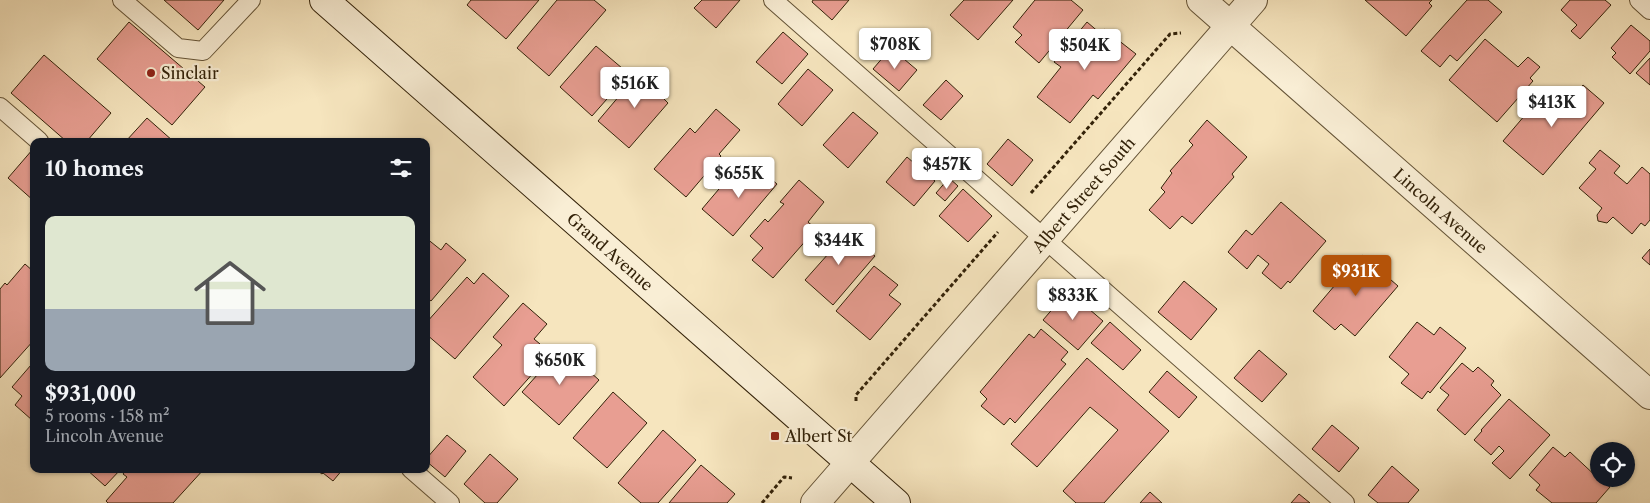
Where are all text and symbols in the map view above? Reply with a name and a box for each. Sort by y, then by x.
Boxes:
pin: $708K [860,28,930,70]
pin: $504K [1050,28,1120,71]
text: $708K [870,34,920,54]
text: $504K [1060,35,1110,55]
place label: Sinclair [161,63,219,83]
pin: $516K [600,66,670,109]
marker: Sinclair [145,67,157,79]
text: $516K [611,73,659,93]
pin: $413K [1517,86,1587,128]
text: $413K [1528,92,1576,112]
street label: Albert Street South [1027,133,1139,257]
pin: $457K [912,148,982,190]
icon: filters [387,154,415,182]
text: $457K [923,154,971,174]
text: 10 homes [45,156,144,181]
pin: $655K [704,156,774,199]
text: $655K [715,163,763,183]
street label: Lincoln Avenue [1389,164,1492,258]
street label: Grand Avenue [563,208,657,295]
pin: $344K [804,224,874,266]
text: $344K [814,230,864,250]
icon: home [185,248,275,338]
pin: $931K [1321,254,1391,297]
text: $931K [1332,261,1380,281]
pin: $833K [1038,278,1108,321]
text: $833K [1048,285,1098,305]
pin: $650K [525,344,595,386]
text: $650K [535,350,585,370]
text: $931,000 [45,381,136,406]
text: 5 rooms · 158 m² [45,406,170,426]
text: Lincoln Avenue [45,426,164,446]
place label: Albert St [784,426,852,446]
marker: Albert St [769,430,781,442]
map controls [1590,442,1635,487]
button: locate [1590,442,1635,487]

